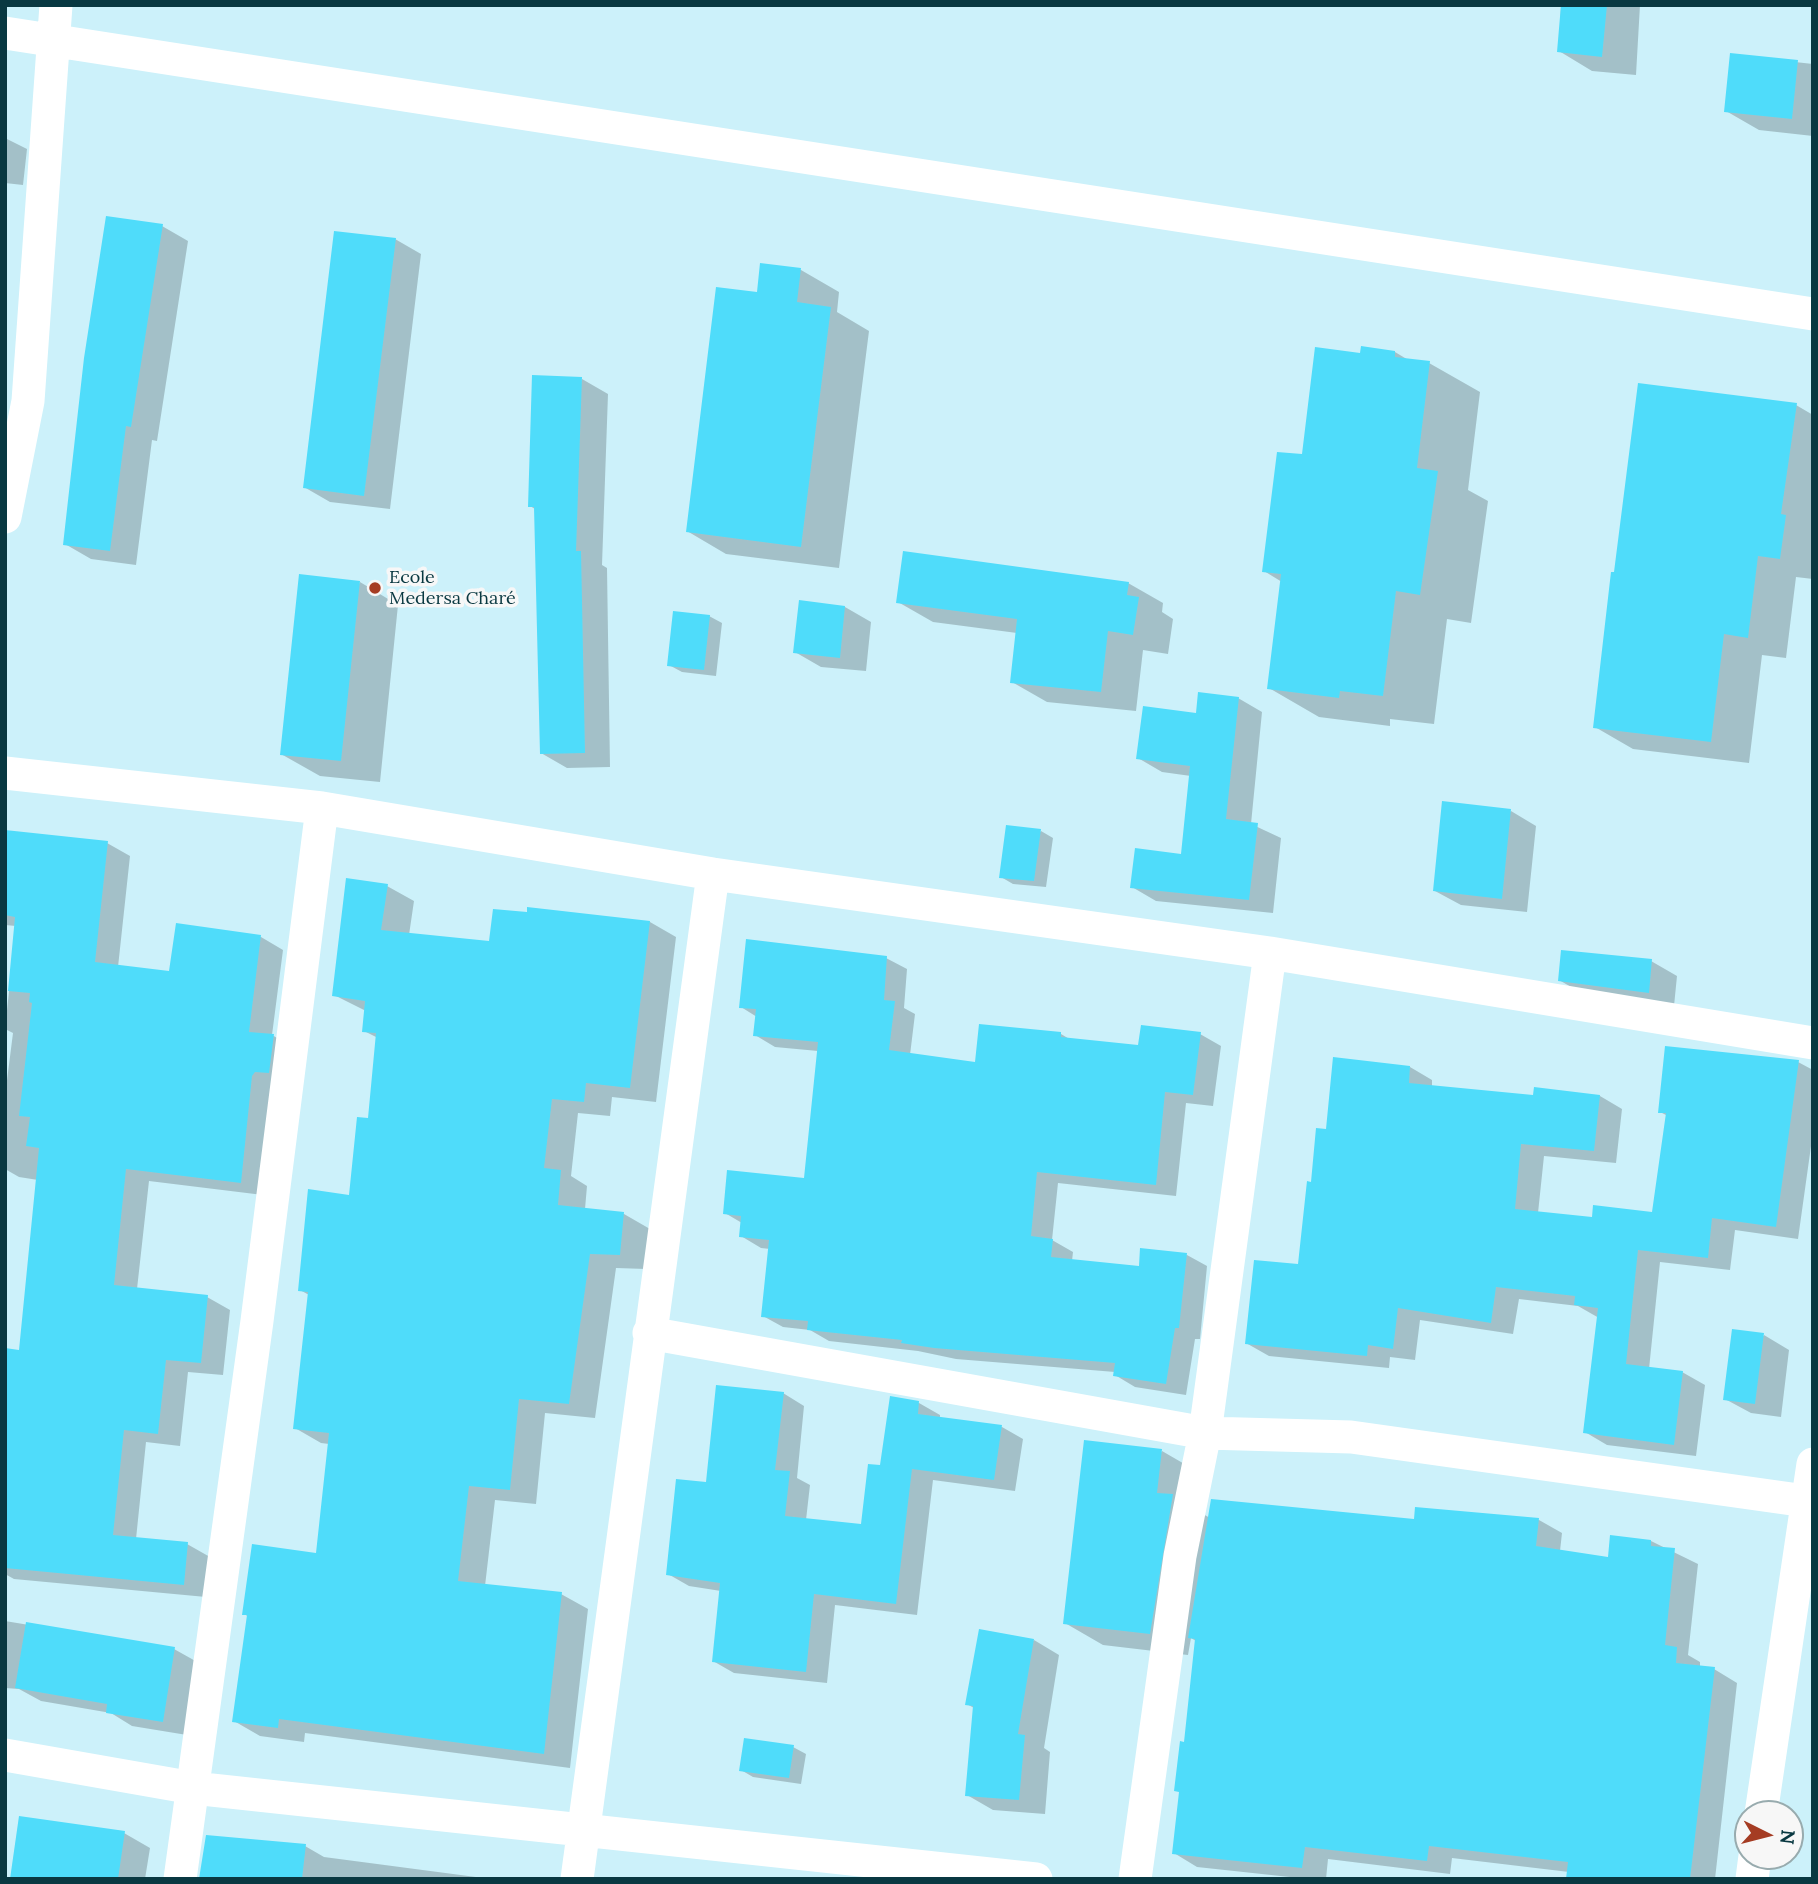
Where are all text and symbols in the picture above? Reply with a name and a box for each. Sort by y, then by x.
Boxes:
place label: Ecole Medersa Charé [389,567,516,610]
marker: Ecole Medersa Charé [367,580,383,596]
north arrow [1734,1800,1804,1870]
text: N [1775,1828,1801,1846]

